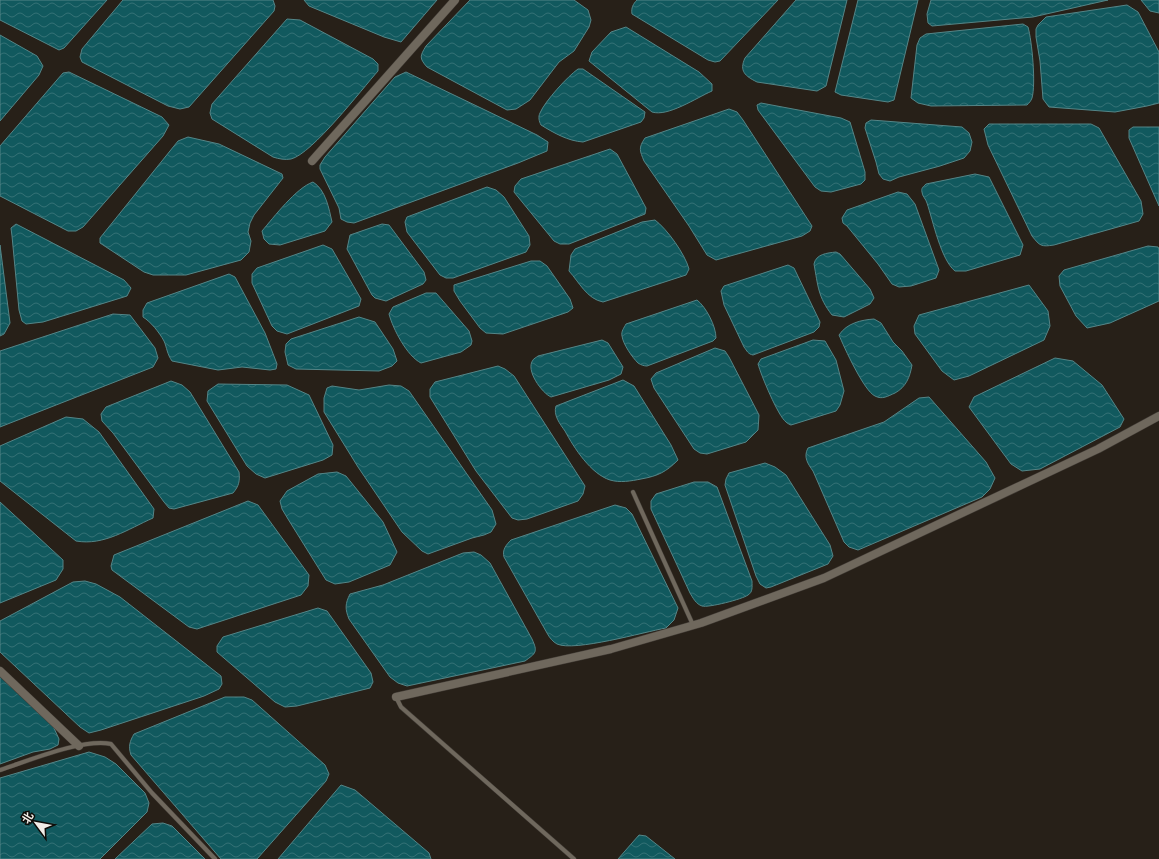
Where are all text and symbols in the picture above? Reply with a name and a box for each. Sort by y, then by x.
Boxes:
north arrow [16,803,56,843]
text: 北 [20,810,36,826]

